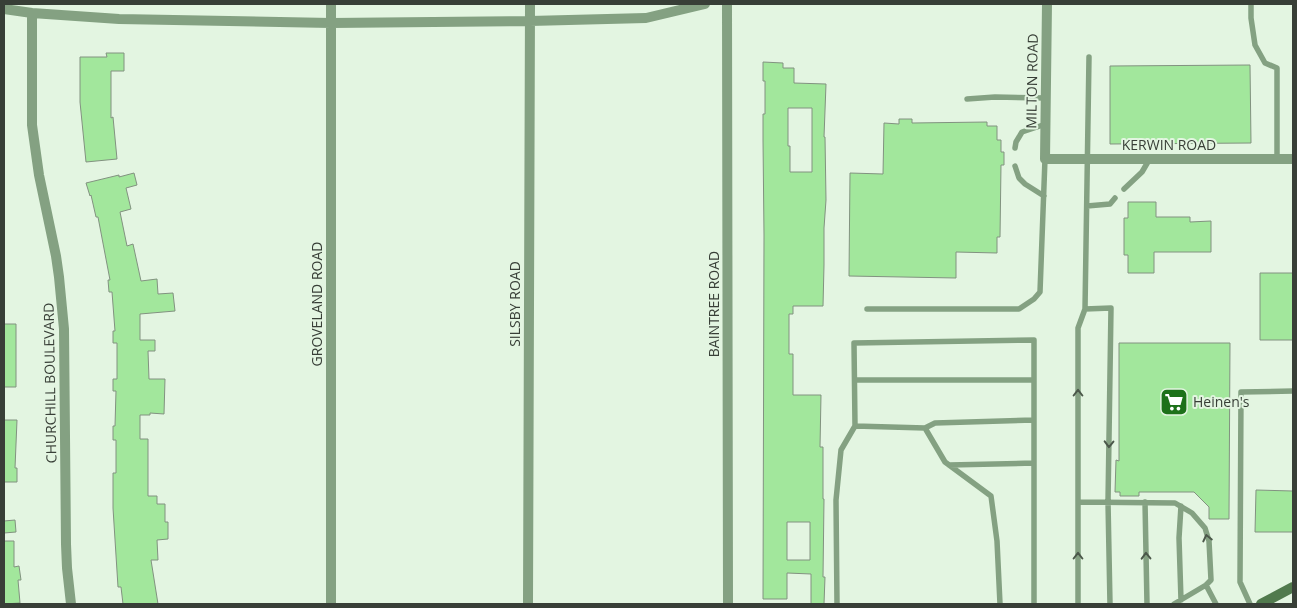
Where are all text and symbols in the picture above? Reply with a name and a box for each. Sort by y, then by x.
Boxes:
street label: MILTON ROAD [1021,33,1042,129]
street label: KERWIN ROAD [1122,135,1216,154]
street label: GROVELAND ROAD [307,242,326,366]
street label: BAINTREE ROAD [704,251,723,357]
street label: SILSBY ROAD [505,261,524,347]
street label: CHURCHILL BOULEVARD [39,303,60,463]
supermarket icon: Heinen's [1159,387,1189,417]
one-way arrow [1073,389,1083,396]
place label: Heinen's [1193,392,1250,411]
one-way arrow [1104,441,1114,449]
one-way arrow [1203,534,1213,542]
one-way arrow [1073,551,1083,559]
one-way arrow [1140,551,1151,559]

